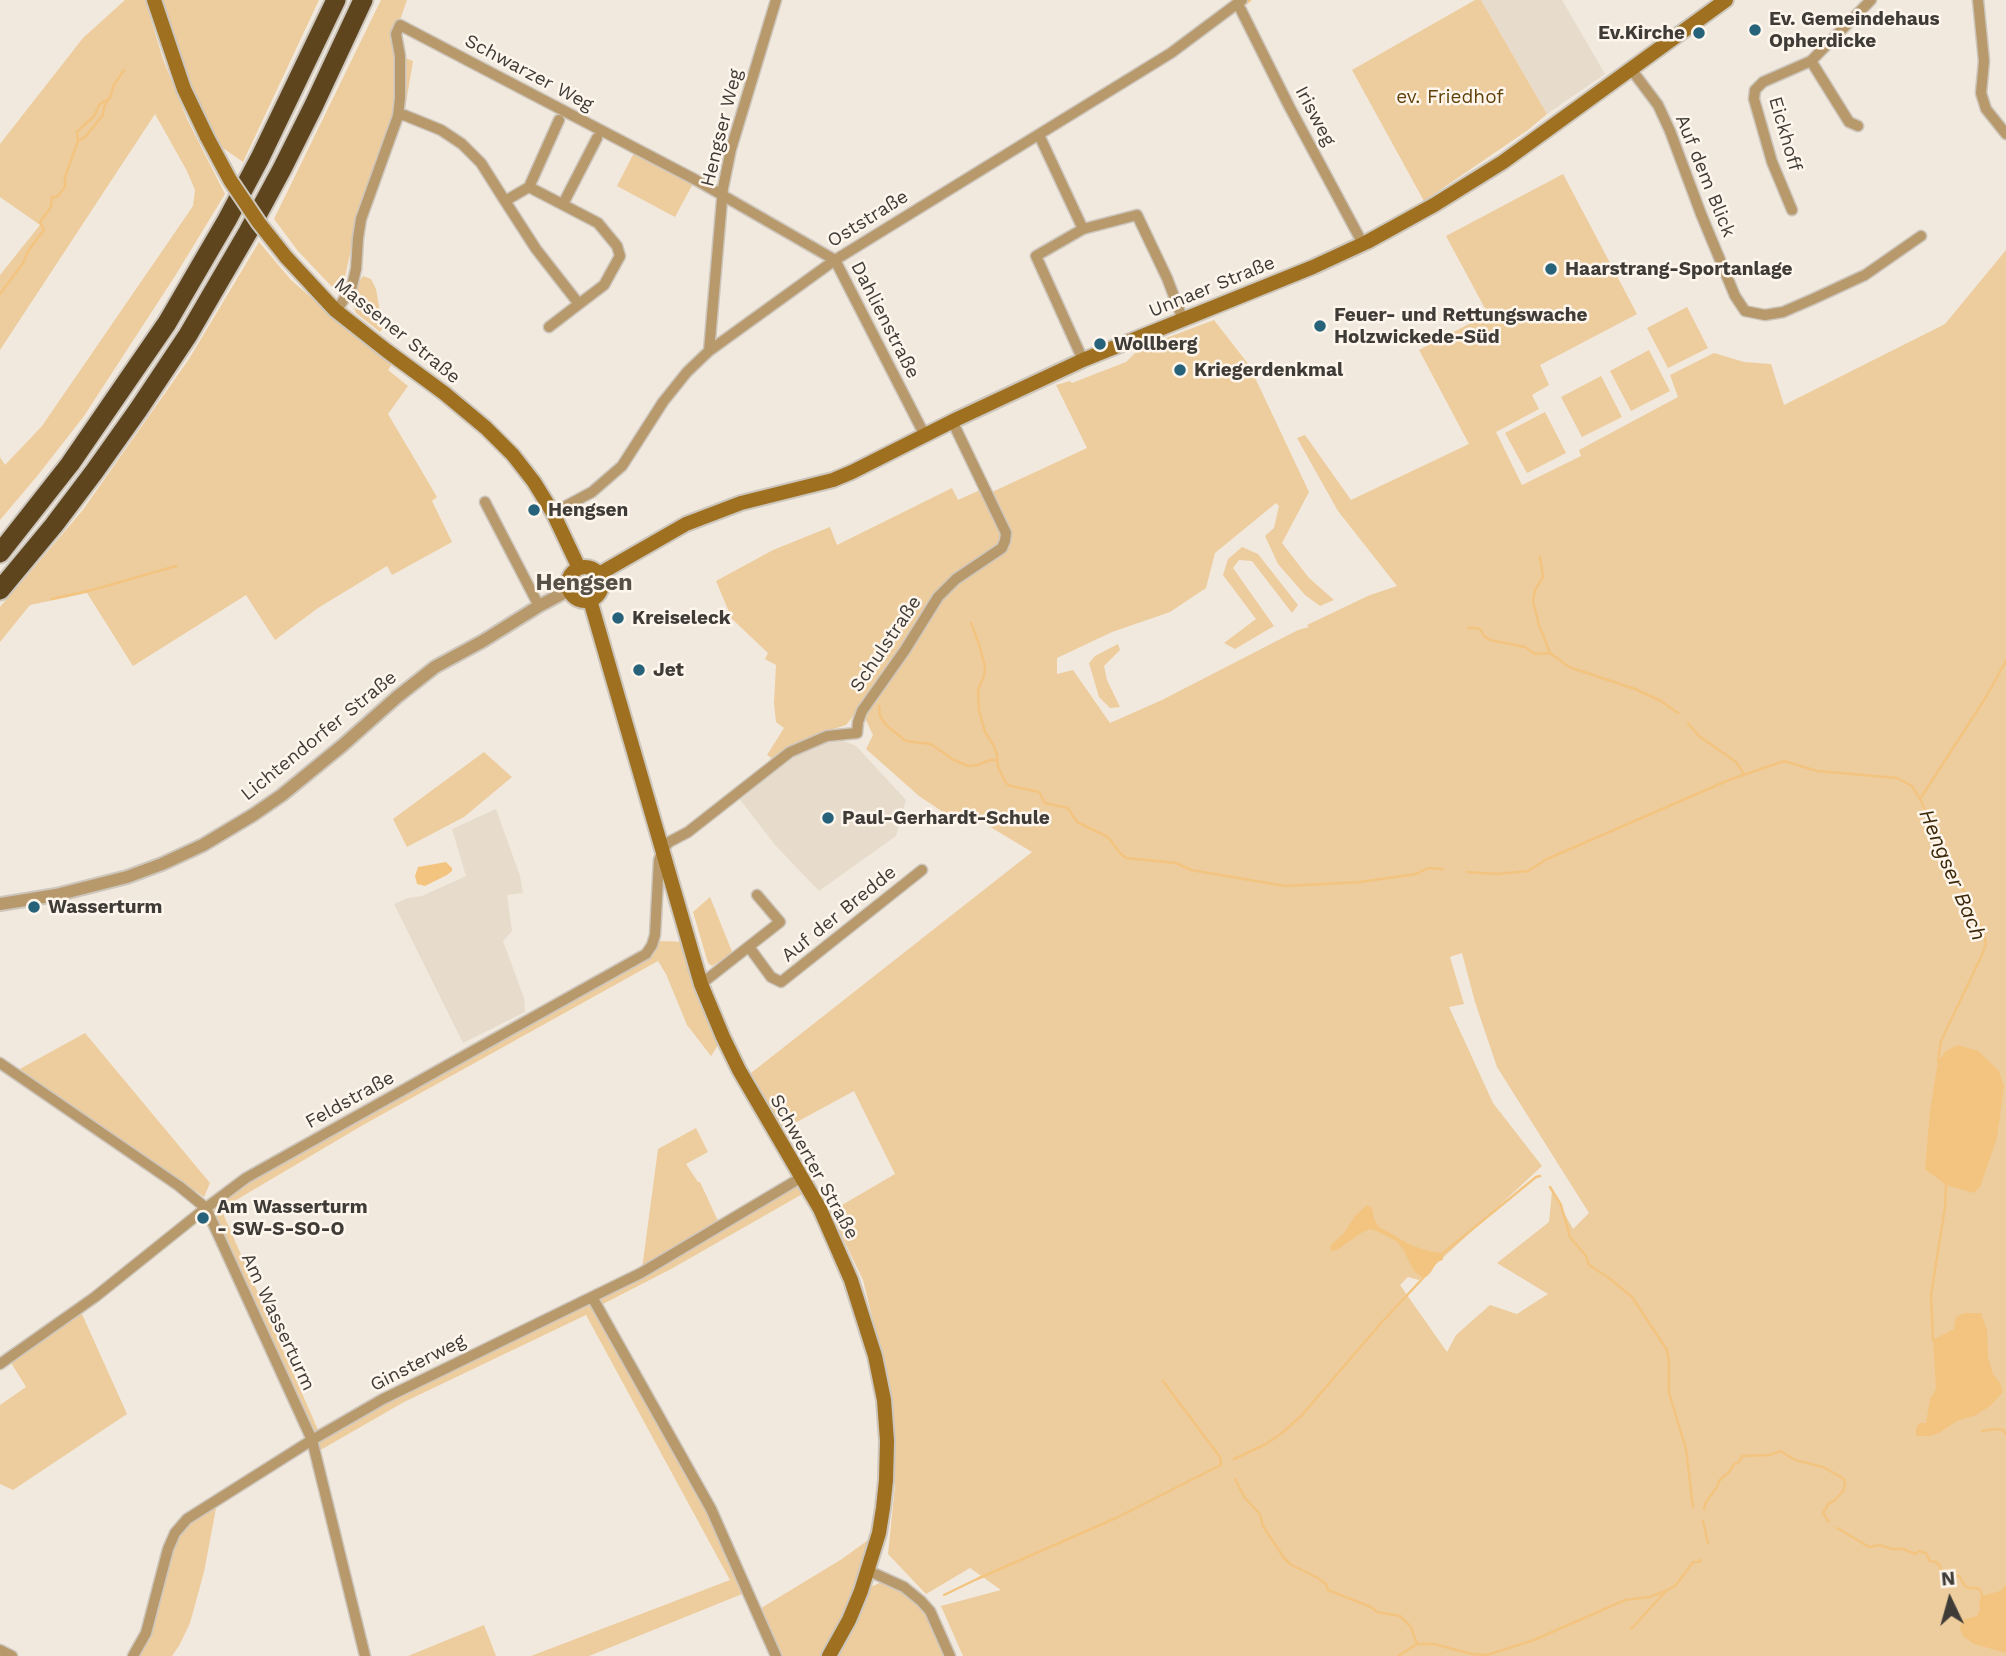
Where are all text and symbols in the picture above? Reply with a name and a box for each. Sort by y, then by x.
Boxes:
place label: Ev. Gemeindehaus Opherdicke [1769,8,1940,52]
place label: Ev.Kirche [1598,22,1685,44]
marker: Ev. Gemeindehaus Opherdicke [1747,22,1763,38]
marker: Ev.Kirche [1691,25,1707,41]
street label: Schwarzer Weg [461,29,597,117]
street label: Hengser Weg [696,67,748,189]
street label: Irisweg [1290,82,1340,150]
park label: ev. Friedhof [1396,86,1504,108]
street label: Eickhoff [1763,94,1807,174]
street label: Auf dem Blick [1670,111,1740,241]
street label: Oststraße [823,185,913,253]
street label: Unnaer Straße [1146,251,1278,323]
street label: Dahlienstraße [846,257,924,383]
place label: Haarstrang-Sportanlage [1565,258,1793,280]
marker: Haarstrang-Sportanlage [1543,261,1559,277]
street label: Massener Straße [329,273,465,389]
place label: Feuer- und Rettungswache Holzwickede-Süd [1334,304,1587,348]
marker: Feuer- und Rettungswache Holzwickede-Süd [1312,318,1328,334]
place label: Wollberg [1114,333,1197,355]
marker: Wollberg [1092,336,1108,352]
place label: Kriegerdenkmal [1194,359,1343,381]
marker: Kriegerdenkmal [1172,362,1188,378]
place label: Hengsen [548,499,628,521]
marker: Hengsen [526,502,542,518]
district label: Hengsen [535,569,633,597]
street label: Schulstraße [846,592,926,696]
place label: Kreiseleck [632,607,731,629]
marker: Kreiseleck [610,610,626,626]
place label: Jet [653,659,684,681]
marker: Jet [631,662,647,678]
street label: Lichtendorfer Straße [236,666,402,806]
water label: Hengser Bach [1913,805,1991,945]
place label: Paul-Gerhardt-Schule [842,807,1050,829]
marker: Paul-Gerhardt-Schule [820,810,836,826]
street label: Auf der Bredde [777,861,901,967]
place label: Wasserturm [48,896,162,918]
marker: Wasserturm [26,899,42,915]
street label: Feldstraße [302,1066,398,1134]
street label: Schwerter Straße [765,1090,863,1244]
place label: Am Wasserturm - SW-S-SO-O [217,1196,368,1240]
marker: Am Wasserturm - SW-S-SO-O [195,1210,211,1226]
street label: Am Wasserturm [236,1250,320,1394]
street label: Ginsterweg [367,1329,469,1397]
north arrow [1915,1565,1985,1635]
text: N [1940,1567,1956,1591]

